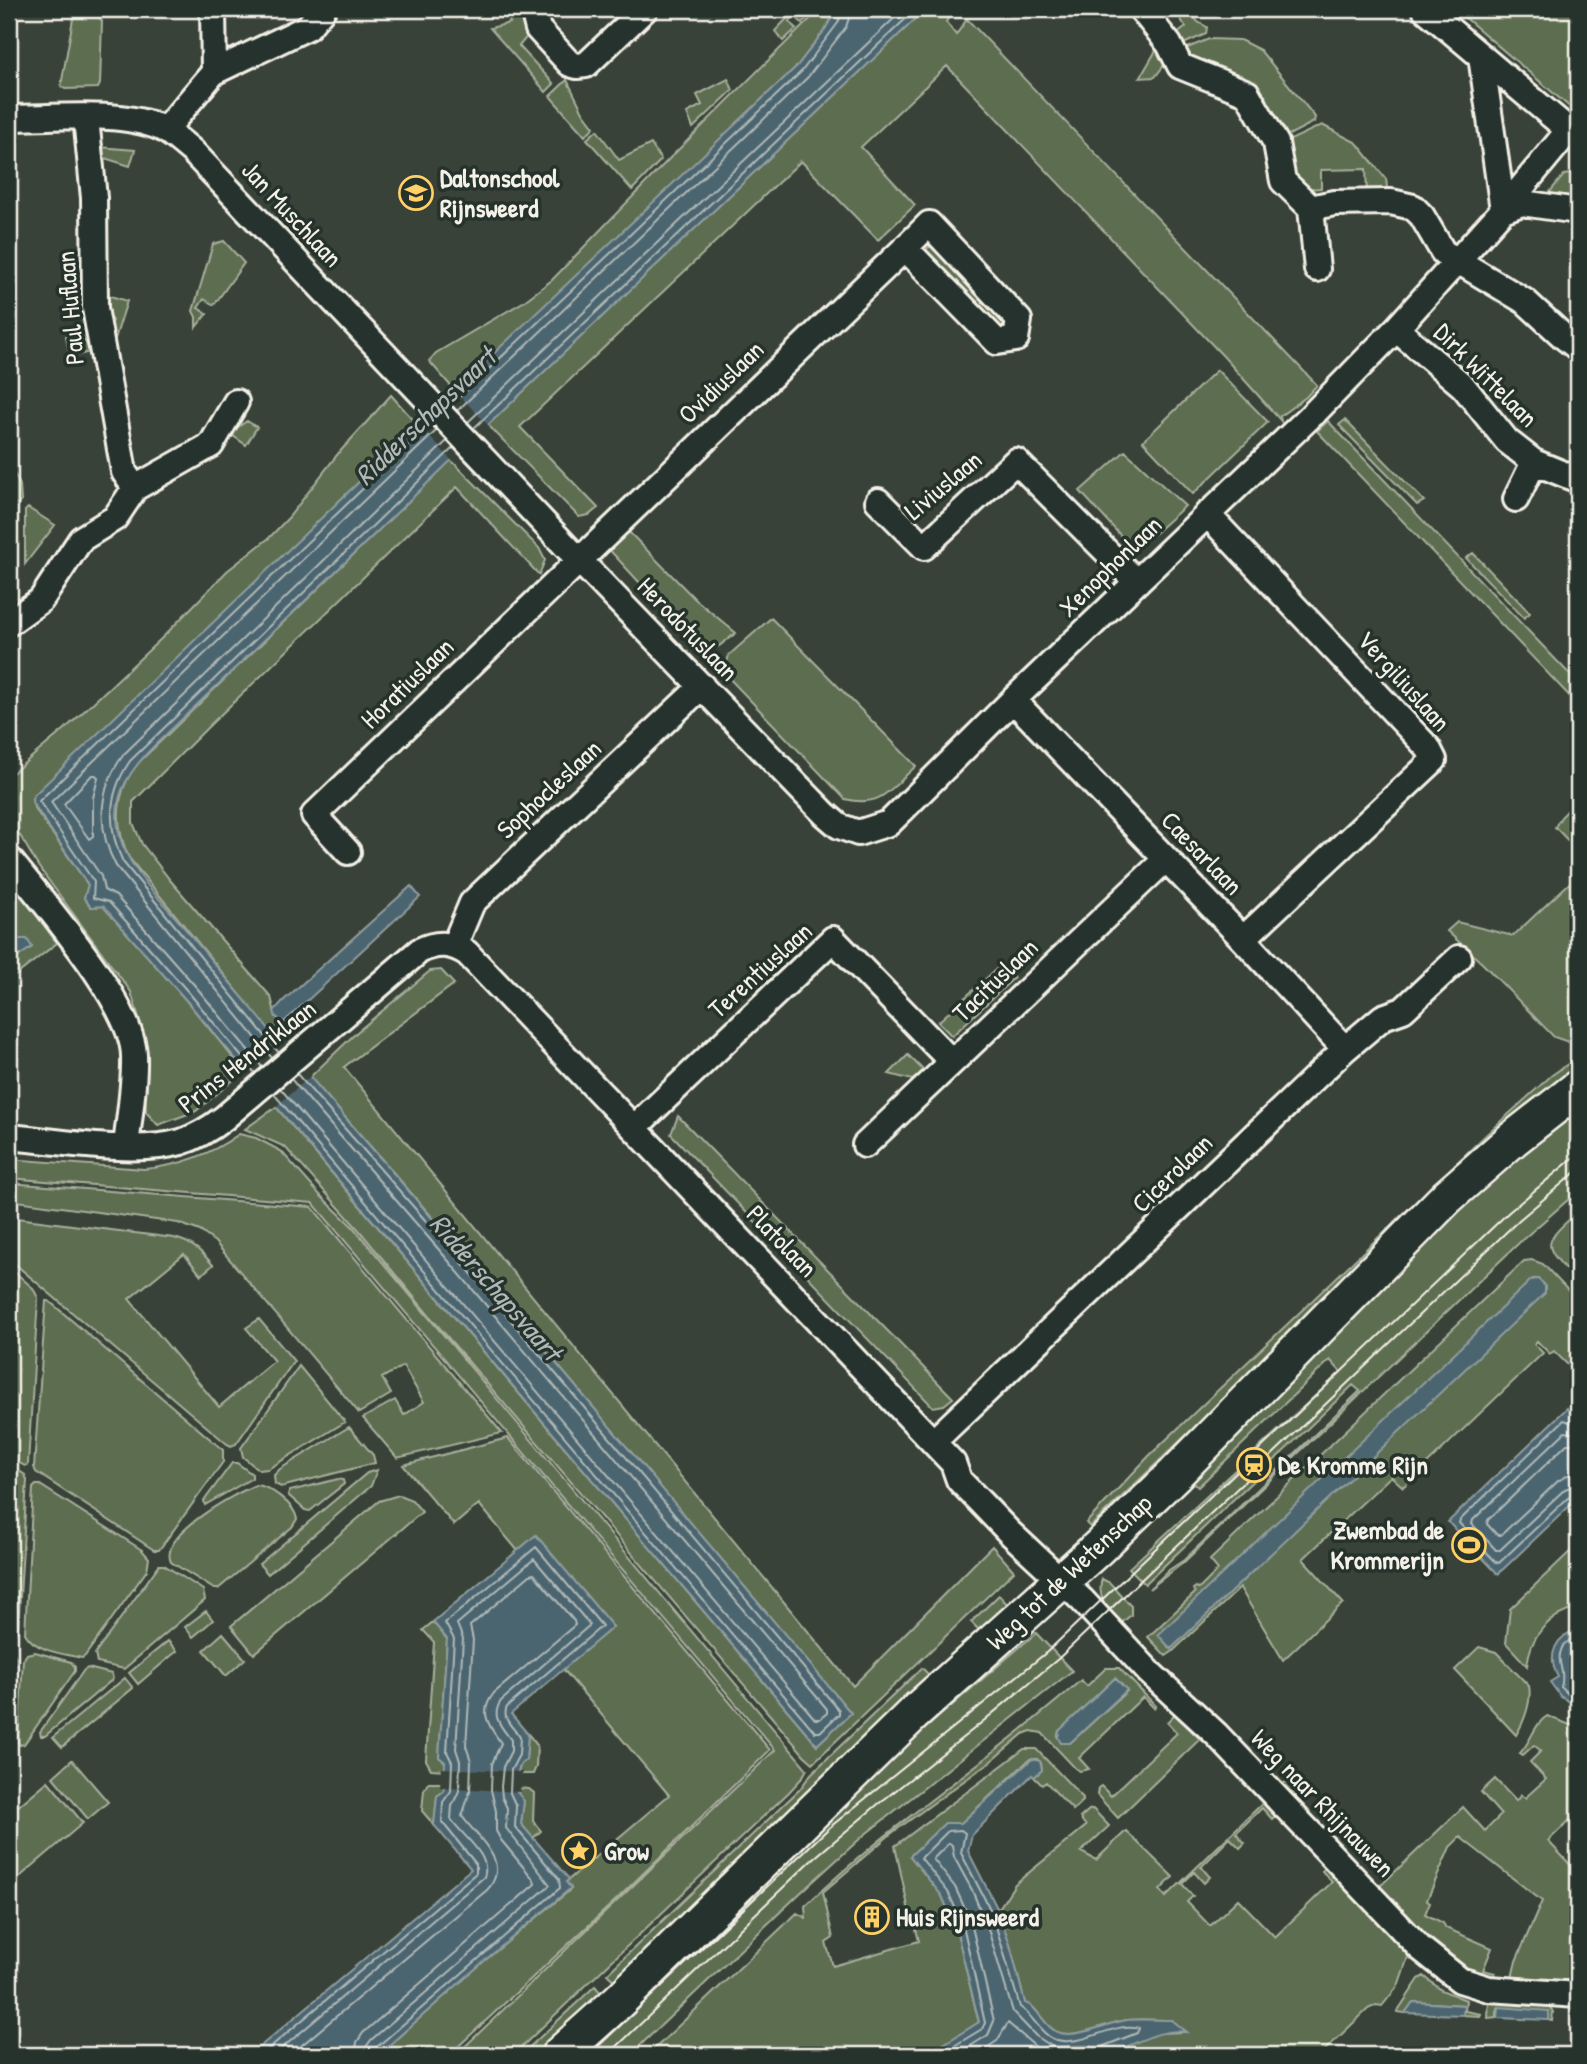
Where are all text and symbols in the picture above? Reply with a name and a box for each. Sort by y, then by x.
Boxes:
street label: Jan Muschlaan [234,153,351,274]
place label: Daltonschool Rijnsweerd [440,160,561,225]
school or university icon: Daltonschool Rijnsweerd [397,174,435,212]
street label: Paul Huflaan [47,250,92,366]
street label: Dirk Wittelaan [1427,315,1546,434]
street label: Ovidiuslaan [670,332,771,431]
water label: Ridderschapsvaart [346,336,507,493]
street label: Liviuslaan [897,442,989,527]
street label: Xenophonlaan [1050,507,1169,624]
street label: Herodotuslaan [630,569,747,688]
street label: Vergiliuslaan [1350,623,1459,739]
street label: Horatiuslaan [352,629,461,736]
street label: Sophocleslaan [489,731,609,846]
street label: Caesarlaan [1154,803,1251,902]
street label: Terentiuslaan [700,914,819,1026]
street label: Tacituslaan [944,930,1045,1029]
street label: Prins Hendriklaan [170,991,323,1121]
street label: Cicerolaan [1124,1125,1220,1220]
street label: Platolaan [739,1197,826,1284]
water label: Ridderschapsvaart [421,1205,573,1372]
station icon: De Kromme Rijn [1235,1446,1273,1484]
place label: De Kromme Rijn [1278,1447,1428,1482]
street label: Weg tot de Wetenschap [978,1486,1159,1658]
place label: Zwembad de Krommerijn [1331,1512,1445,1577]
sports icon: Zwembad de Krommerijn [1450,1526,1488,1564]
street label: Weg naar Rhijnauwen [1244,1721,1403,1884]
place icon: Grow [560,1832,598,1870]
place label: Grow [604,1833,649,1868]
building icon: Huis Rijnsweerd [853,1898,891,1936]
place label: Huis Rijnsweerd [896,1899,1040,1934]

